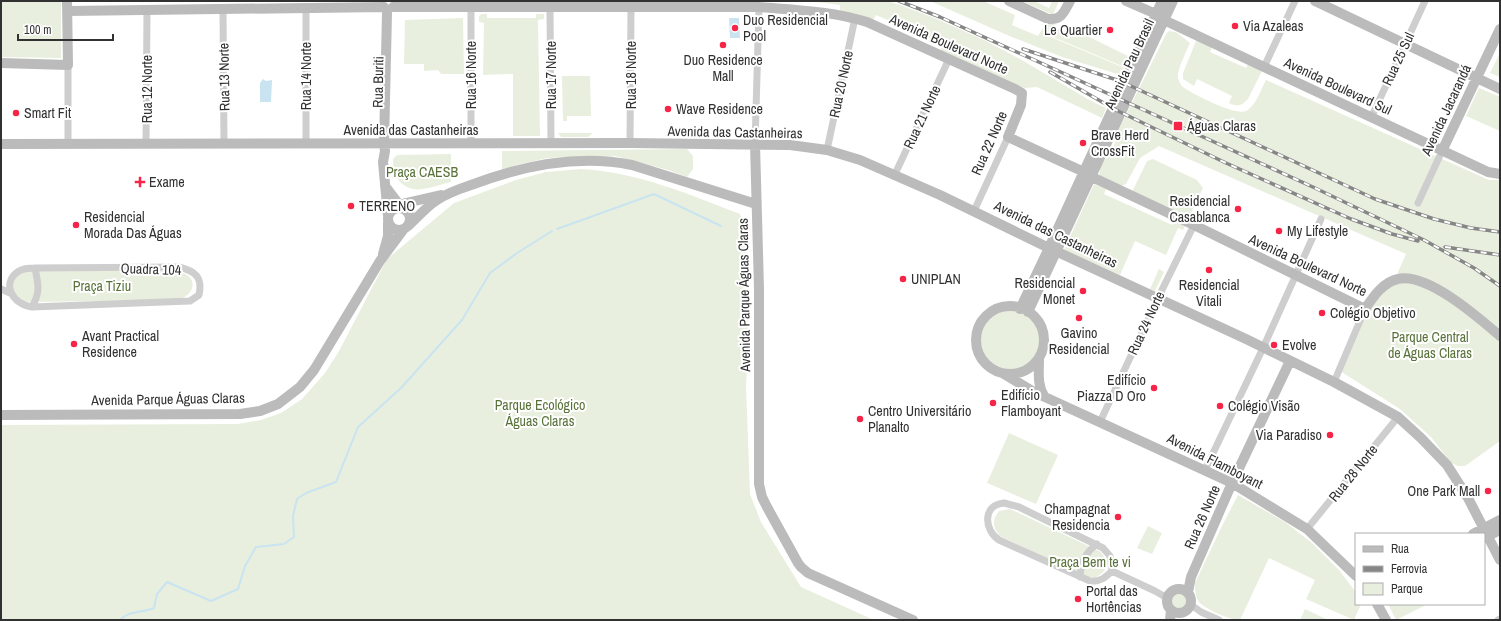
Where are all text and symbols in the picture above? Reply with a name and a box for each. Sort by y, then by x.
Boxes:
street label: Avenida Boulevard Norte [886,9,1011,78]
place label: Duo Residencial Pool [743,11,828,45]
scale bar [18,16,113,42]
street label: Avenida Pau Brasil [1100,16,1158,113]
place label: Via Azaleas [1243,17,1304,35]
place label: Le Quartier [1044,21,1102,39]
marker: Via Azaleas [1230,21,1240,31]
text: 100 m [24,22,51,38]
marker: Duo Residencial Pool [730,23,740,33]
marker: Le Quartier [1105,25,1115,35]
street label: Rua 25 Sul [1378,29,1418,89]
marker: Duo Residence Mall [718,40,728,50]
street label: Rua 16 Norte [462,41,480,109]
street label: Rua 17 Norte [542,41,560,109]
street label: Rua 18 Norte [622,41,640,109]
street label: Rua 14 Norte [297,42,315,110]
street label: Rua 13 Norte [214,43,234,111]
street label: Rua 20 Norte [825,49,857,119]
place label: Duo Residence Mall [683,51,763,85]
street label: Avenida Boulevard Sul [1280,53,1395,119]
street label: Rua 12 Norte [138,55,156,123]
street label: Rua Buriti [369,56,387,108]
street label: Avenida Jacarandá [1417,61,1475,159]
street label: Rua 21 Norte [899,82,945,152]
place label: Wave Residence [676,100,763,118]
place label: Smart Fit [24,104,71,122]
marker: Wave Residence [663,104,673,114]
marker: Smart Fit [11,108,21,118]
street label: Rua 22 Norte [967,108,1011,178]
place label: Águas Claras [1186,117,1256,135]
marker: Águas Claras [1172,120,1184,132]
street label: Avenida das Castanheiras [342,121,479,139]
street label: Avenida das Castanheiras [666,122,803,142]
place label: Brave Herd CrossFit [1091,126,1149,160]
marker: Brave Herd CrossFit [1078,138,1088,148]
park label: Praça CAESB [386,163,458,181]
place label: Exame [149,173,185,191]
marker: Exame [134,176,146,188]
place label: Residencial Casablanca [1169,192,1231,226]
street label: Avenida das Castanheiras [990,196,1121,272]
place label: TERRENO [359,197,415,215]
marker: TERRENO [346,201,356,211]
marker: Residencial Casablanca [1233,204,1243,214]
place label: Residencial Morada Das Águas [84,208,182,242]
street label: Avenida Parque Águas Claras [734,218,754,373]
marker: Residencial Morada Das Águas [71,220,81,230]
place label: My Lifestyle [1287,222,1348,240]
marker: My Lifestyle [1274,226,1284,236]
street label: Avenida Boulevard Norte [1245,229,1370,300]
street label: Quadra 104 [120,259,182,279]
marker: Residencial Vitali [1204,265,1214,275]
place label: UNIPLAN [911,270,961,288]
marker: UNIPLAN [898,274,908,284]
place label: Residencial Monet [1014,274,1075,308]
place label: Residencial Vitali [1179,276,1239,310]
park label: Praça Tiziu [73,277,131,295]
marker: Residencial Monet [1078,286,1088,296]
street label: Rua 24 Norte [1123,288,1169,358]
place label: Colégio Objetivo [1330,304,1416,322]
marker: Colégio Objetivo [1317,308,1327,318]
marker: Gavino Residencial [1074,313,1084,323]
place label: Gavino Residencial [1049,324,1109,358]
place label: Avant Practical Residence [81,327,159,361]
park label: Parque Central de Águas Claras [1388,328,1472,362]
place label: Evolve [1282,336,1316,354]
marker: Avant Practical Residence [69,339,79,349]
marker: Evolve [1269,340,1279,350]
place label: Edifício Piazza D Oro [1077,371,1146,405]
marker: Edifício Piazza D Oro [1149,383,1159,393]
place label: Edifício Flamboyant [1001,386,1061,420]
street label: Avenida Parque Águas Claras [90,389,245,409]
park label: Parque Ecológico Águas Claras [495,396,585,430]
place label: Colégio Visão [1228,397,1300,415]
marker: Edifício Flamboyant [988,398,998,408]
marker: Colégio Visão [1215,401,1225,411]
place label: Centro Universitário Planalto [868,402,971,436]
marker: Centro Universitário Planalto [855,414,865,424]
place label: Via Paradiso [1256,426,1322,444]
street label: Avenida Flamboyant [1163,429,1266,493]
marker: Via Paradiso [1325,430,1335,440]
street label: Rua 28 Norte [1325,441,1381,505]
street label: Rua 26 Norte [1180,482,1224,552]
place label: One Park Mall [1407,482,1480,500]
marker: One Park Mall [1483,486,1493,496]
place label: Champagnat Residencia [1044,500,1111,534]
marker: Champagnat Residencia [1113,512,1123,522]
legend [1355,533,1485,605]
text: Rua [1391,541,1410,557]
park label: Praça Bem te vi [1049,553,1131,571]
text: Ferrovia [1391,561,1428,577]
text: Parque [1391,581,1423,597]
place label: Portal das Hortências [1086,582,1142,616]
marker: Portal das Hortências [1073,594,1083,604]

